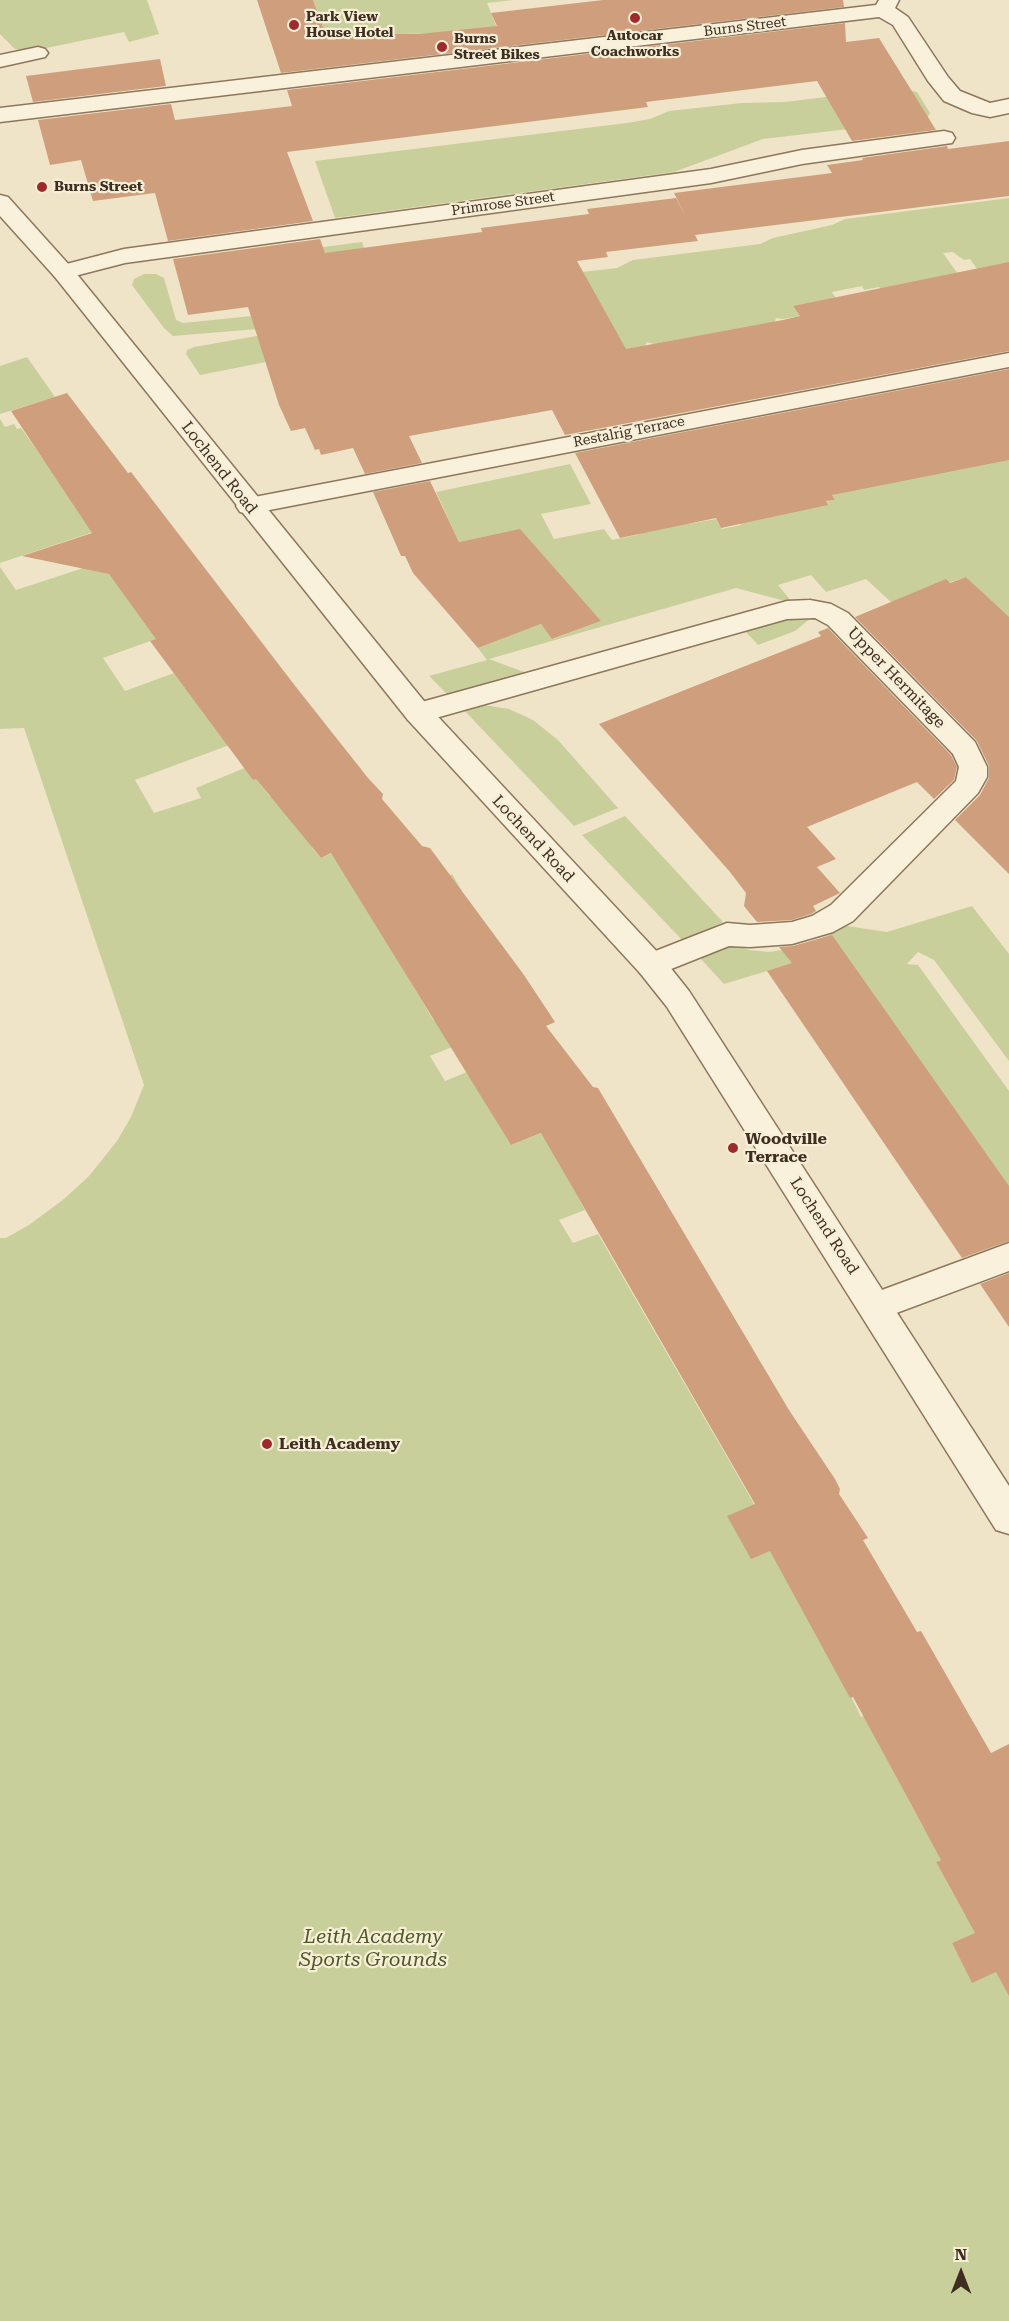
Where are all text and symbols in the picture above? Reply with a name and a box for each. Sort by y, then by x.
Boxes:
place label: Park View House Hotel [306,9,393,42]
marker: Autocar Coachworks [628,11,642,25]
street label: Burns Street [703,14,787,40]
marker: Park View House Hotel [287,18,301,32]
place label: Autocar Coachworks [591,28,679,60]
place label: Burns Street Bikes [454,31,540,63]
marker: Burns Street Bikes [435,40,449,54]
place label: Burns Street [54,179,143,195]
marker: Burns Street [35,180,49,194]
street label: Primrose Street [450,188,556,220]
street label: Restalrig Terrace [572,413,686,451]
street label: Lochend Road [177,418,261,518]
street label: Upper Hermitage [843,623,949,733]
street label: Lochend Road [488,792,578,886]
place label: Woodville Terrace [745,1129,827,1167]
marker: Woodville Terrace [726,1141,740,1155]
street label: Lochend Road [786,1174,862,1278]
place label: Leith Academy [279,1434,400,1454]
marker: Leith Academy [260,1437,274,1451]
park label: Leith Academy Sports Grounds [299,1925,447,1972]
north arrow [931,2243,991,2303]
text: N [955,2245,967,2264]

